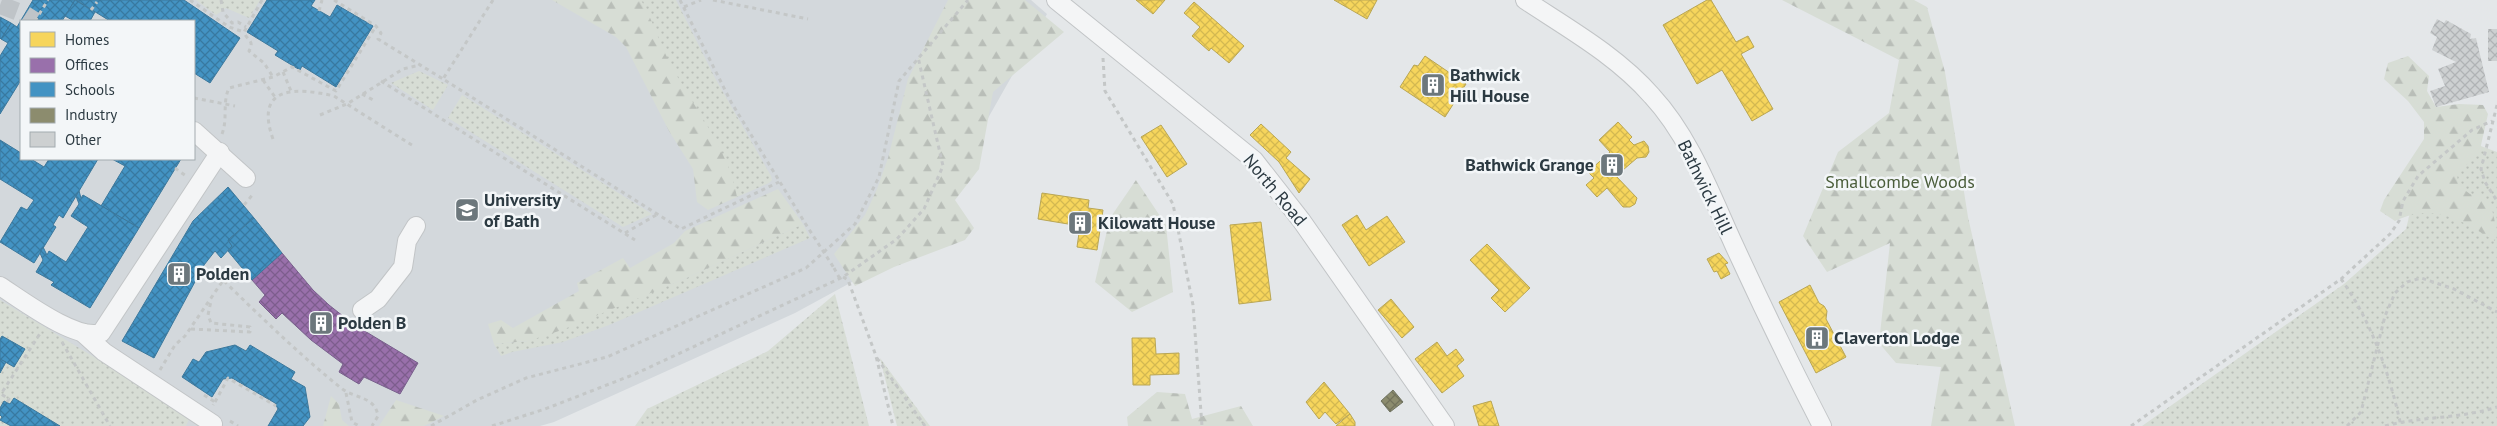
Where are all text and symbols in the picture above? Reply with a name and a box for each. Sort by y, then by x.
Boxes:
legend [20,20,195,160]
text: Homes [65,30,109,49]
text: Offices [65,55,109,74]
place label: Bathwick Hill House [1450,63,1530,107]
building icon: Bathwick Hill House [1420,72,1446,98]
text: Schools [65,80,115,99]
text: Industry [65,105,117,124]
text: Other [65,130,101,149]
street label: Bathwick Hill [1673,136,1738,238]
street label: North Road [1239,149,1312,231]
building icon: Bathwick Grange [1599,152,1625,178]
place label: Bathwick Grange [1465,153,1594,176]
park label: Smallcombe Woods [1825,170,1975,193]
place label: University of Bath [484,188,561,232]
school or university icon: University of Bath [454,197,480,223]
building icon: Kilowatt House [1067,210,1093,236]
place label: Kilowatt House [1098,211,1216,234]
building icon: Polden [166,261,192,287]
place label: Polden [196,262,249,285]
building icon: Polden B [308,310,334,336]
place label: Polden B [338,311,406,334]
building icon: Claverton Lodge [1804,325,1830,351]
place label: Claverton Lodge [1834,326,1960,349]

